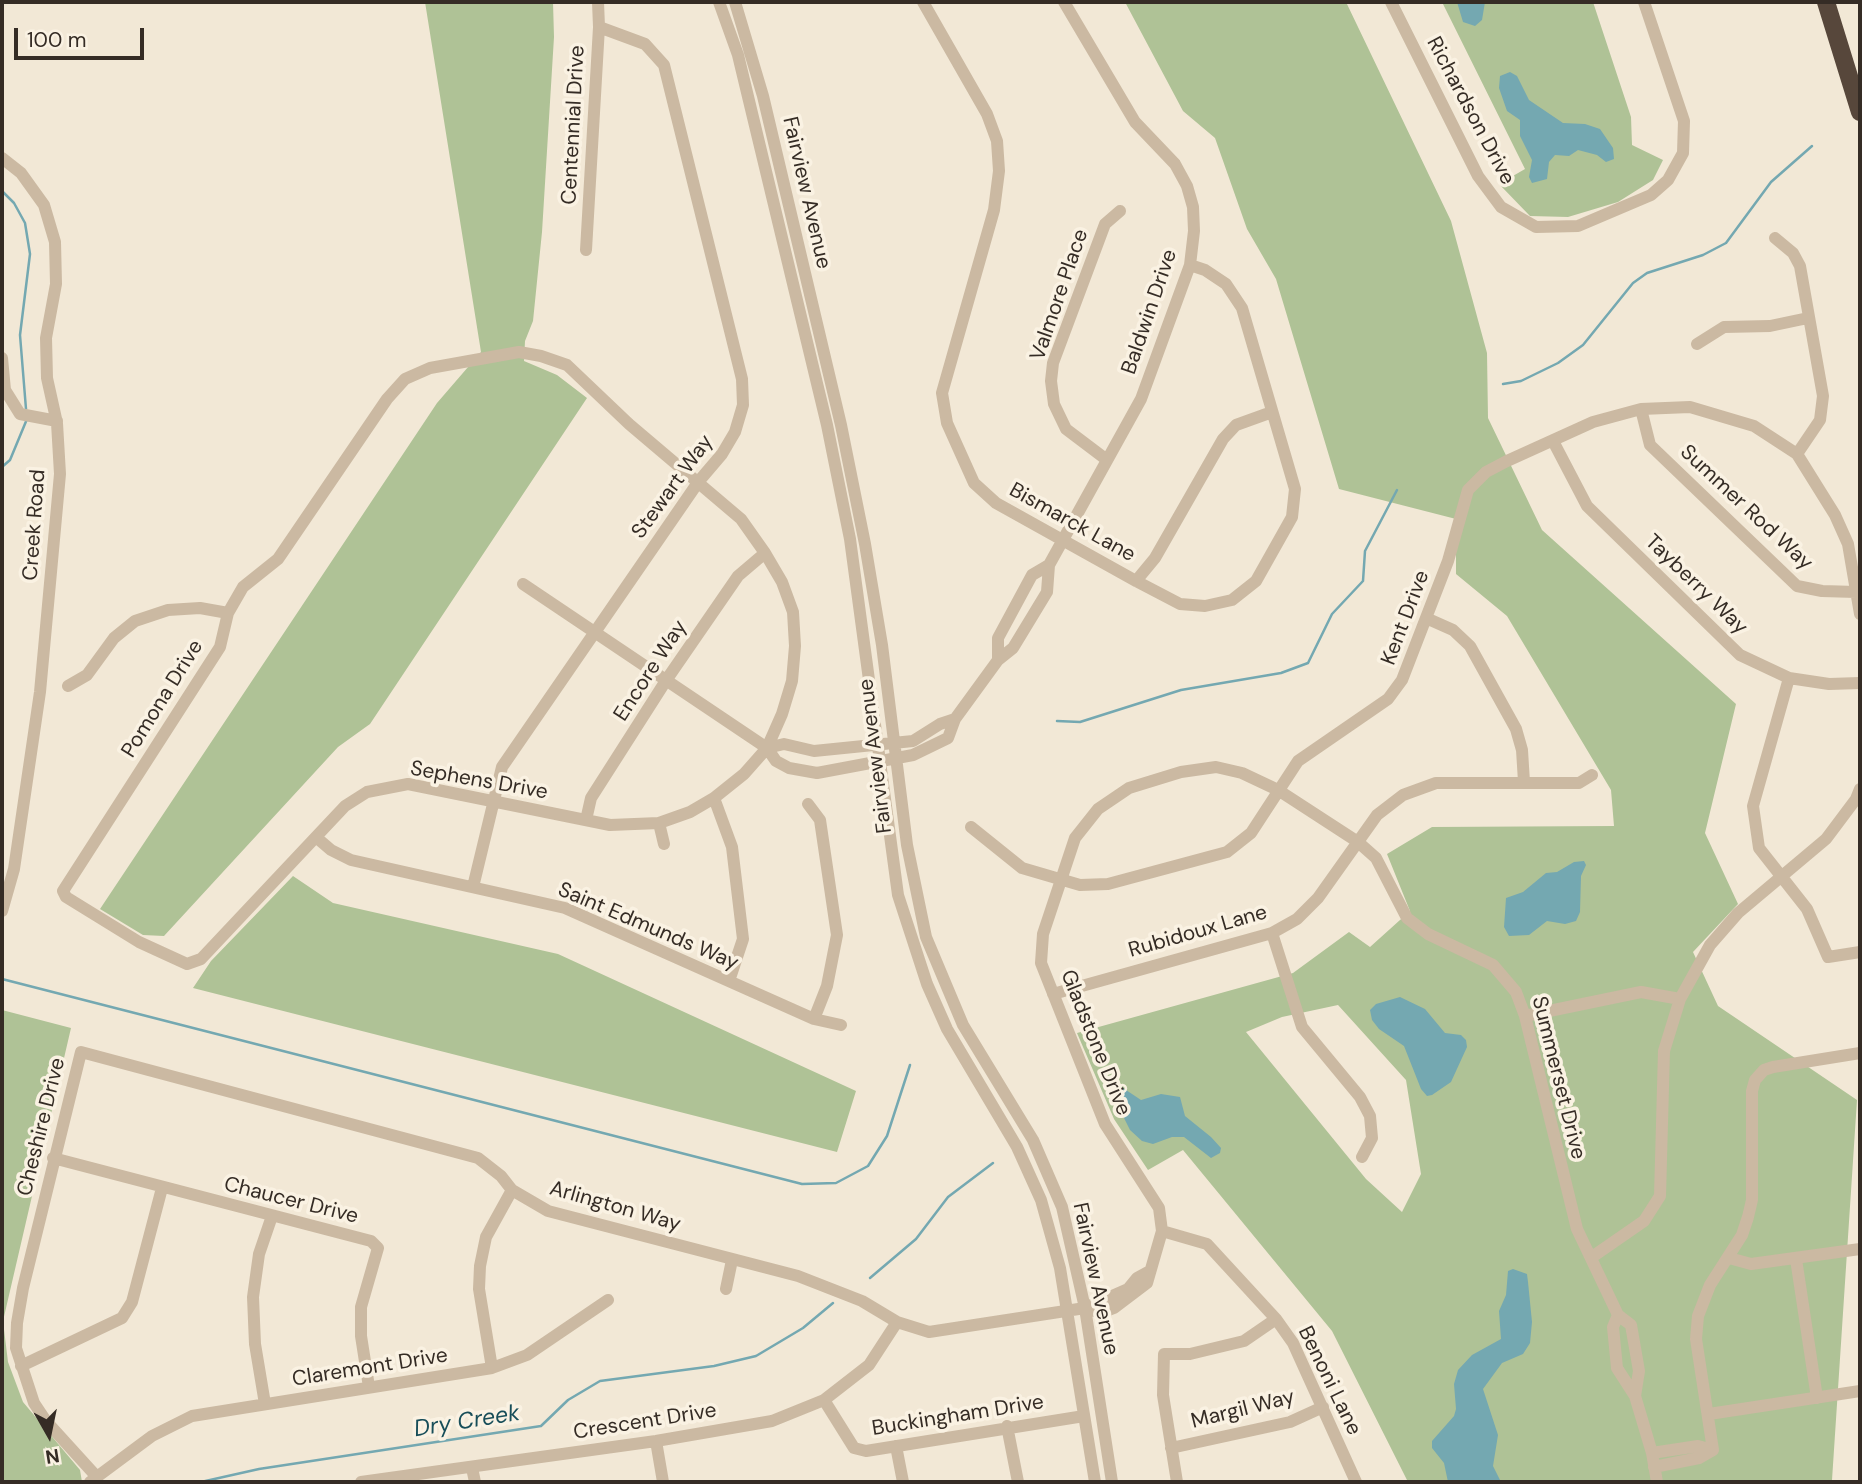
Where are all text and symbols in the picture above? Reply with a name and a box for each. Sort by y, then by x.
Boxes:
scale bar [18,14,147,58]
text: 100 m [27,26,87,54]
street label: Richardson Drive [1420,33,1520,189]
street label: Centennial Drive [557,45,591,205]
street label: Fairview Avenue [776,114,836,272]
street label: Valmore Place [1026,226,1094,364]
street label: Baldwin Drive [1117,246,1183,378]
street label: Stewart Way [627,430,719,544]
street label: Summer Rod Way [1674,440,1818,576]
street label: Creek Road [19,469,51,581]
street label: Bismarck Lane [1004,478,1140,568]
street label: Tayberry Way [1639,530,1753,640]
street label: Kent Drive [1376,567,1436,669]
street label: Encore Way [609,616,693,726]
street label: Pomona Drive [117,636,209,762]
street label: Fairview Avenue [854,677,898,835]
street label: Sephens Drive [408,757,550,805]
street label: Saint Edmunds Way [554,878,742,976]
street label: Rubidoux Lane [1126,900,1270,964]
street label: Gladstone Drive [1054,966,1136,1120]
street label: Summerset Drive [1526,994,1590,1162]
street label: Cheshire Drive [13,1055,71,1199]
street label: Chaucer Drive [221,1172,361,1230]
street label: Arlington Way [546,1176,684,1238]
street label: Fairview Avenue [1067,1200,1123,1358]
street label: Benoni Lane [1292,1322,1366,1440]
street label: Claremont Drive [290,1343,450,1393]
street label: Margil Way [1189,1385,1297,1435]
street label: Buckingham Drive [870,1390,1046,1442]
street label: Crescent Drive [572,1398,718,1446]
north arrow [14,1400,84,1470]
water label: Dry Creek [412,1400,522,1444]
text: N [44,1443,61,1470]

